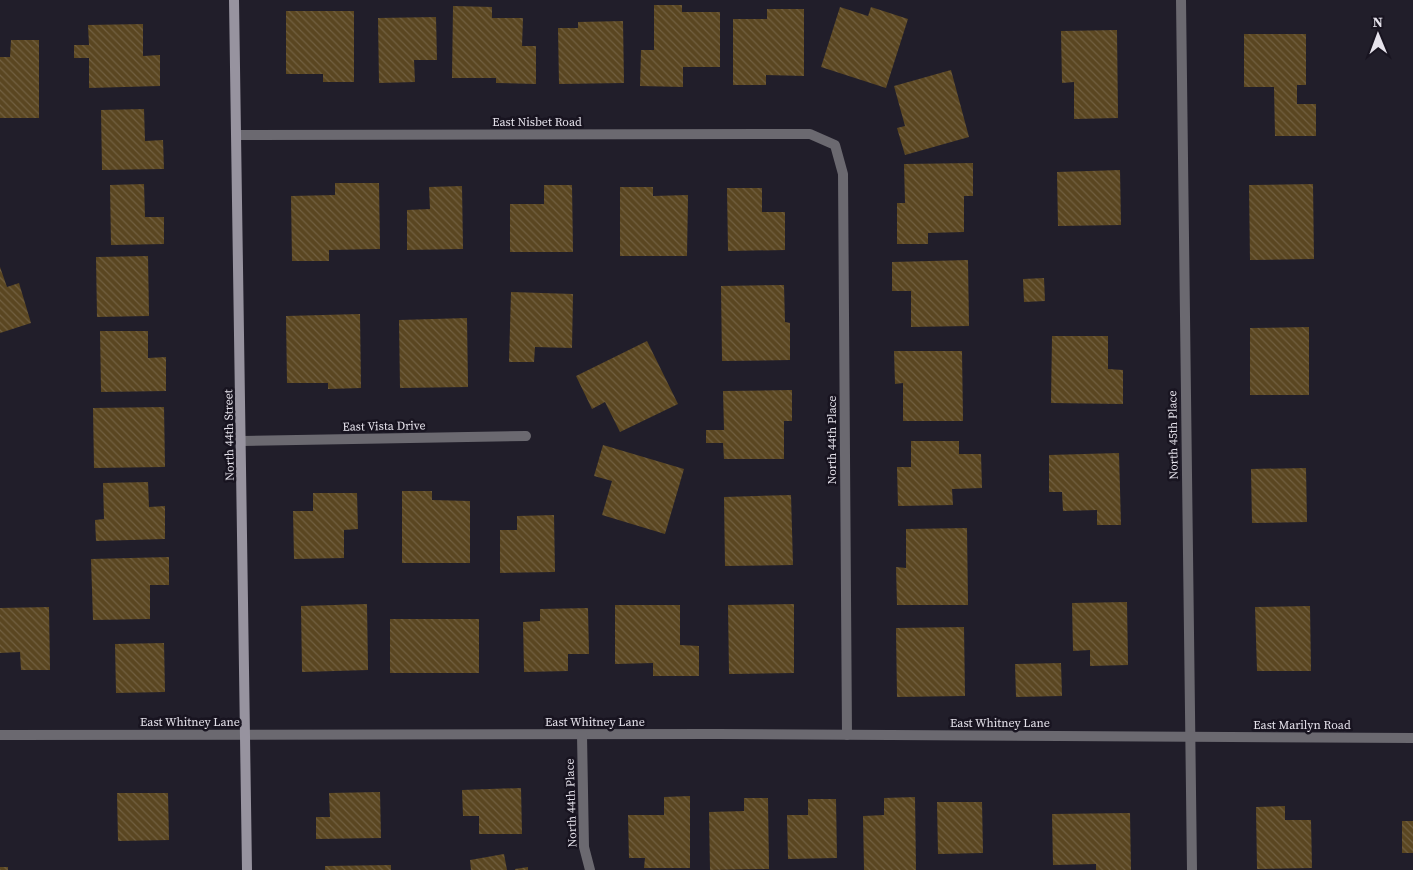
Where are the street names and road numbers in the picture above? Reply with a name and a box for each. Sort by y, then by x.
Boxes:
street label: East Nisbet Road [492,114,582,130]
street label: North 44th Street [220,389,238,481]
street label: North 45th Place [1164,390,1182,480]
street label: North 44th Place [824,396,840,485]
street label: East Vista Drive [342,417,426,435]
street label: East Whitney Lane [140,714,240,730]
street label: East Whitney Lane [545,714,645,730]
street label: East Whitney Lane [950,715,1050,731]
street label: East Marilyn Road [1253,717,1351,733]
street label: North 44th Place [561,758,581,848]

